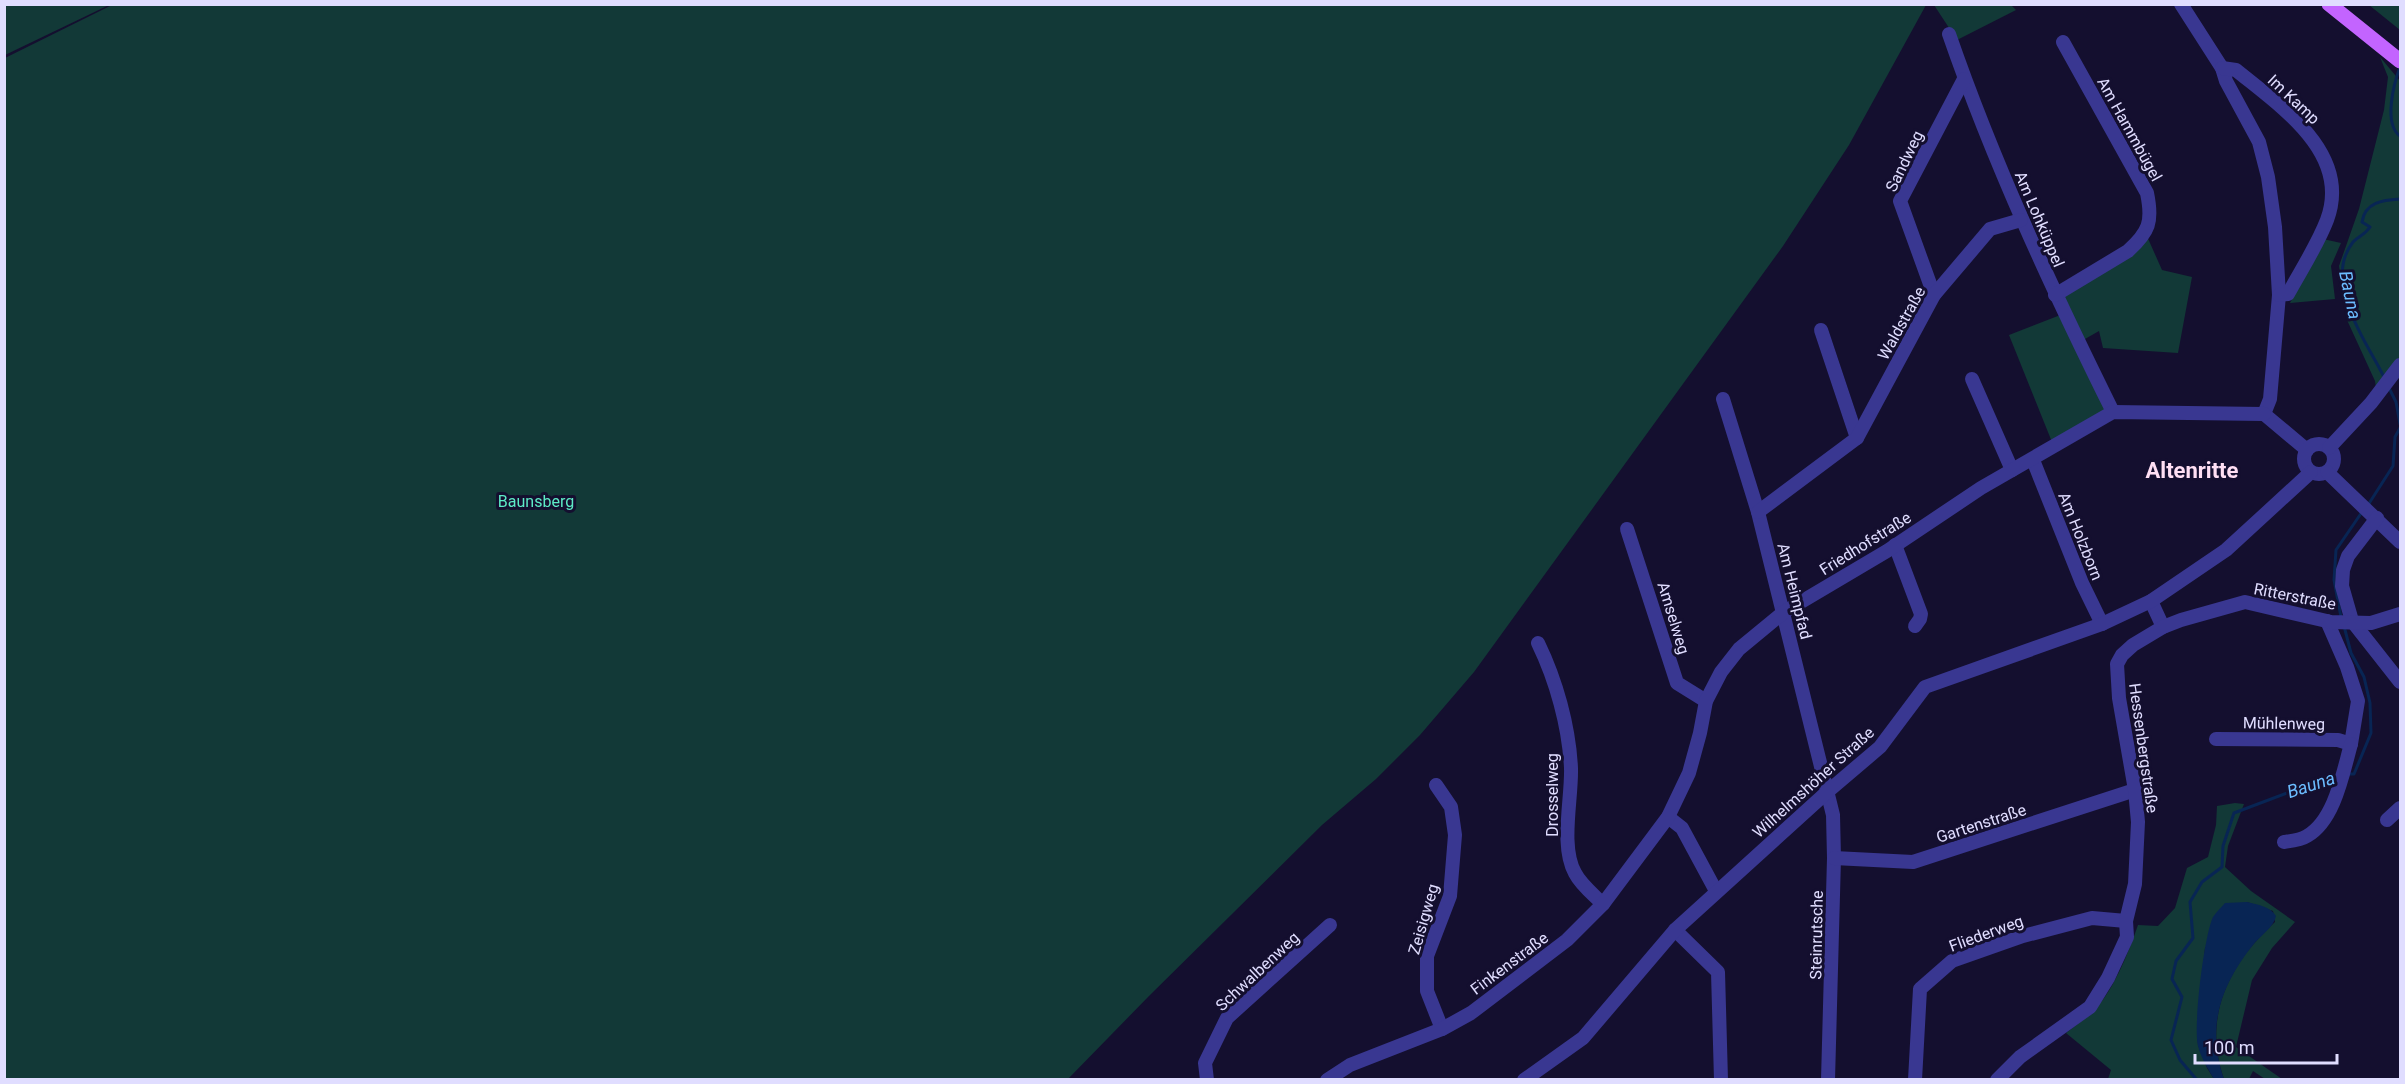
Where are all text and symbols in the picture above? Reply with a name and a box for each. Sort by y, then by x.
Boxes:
street label: Im Kamp [2264,71,2324,128]
street label: Am Hammbügel [2093,74,2166,184]
street label: Sandweg [1882,128,1927,195]
street label: Am Lohküppel [2011,168,2068,270]
water label: Bauna [2335,269,2366,321]
street label: Waldstraße [1874,283,1929,363]
district label: Altenritte [2146,458,2239,483]
street label: Am Holzborn [2054,489,2107,583]
park label: Baunsberg [498,492,574,511]
street label: Friedhofstraße [1816,508,1915,579]
street label: Am Heimpfad [1773,541,1816,641]
street label: Ritterstraße [2252,579,2338,614]
street label: Amselweg [1654,580,1694,657]
street label: Hessenbergstraße [2125,682,2162,814]
street label: Mühlenweg [2243,713,2325,734]
street label: Wilhelmshöher Straße [1749,723,1878,842]
street label: Drosselweg [1543,753,1562,837]
water label: Bauna [2284,767,2337,802]
street label: Gartenstraße [1934,800,2028,847]
street label: Zeisigweg [1404,882,1443,957]
street label: Steinrutsche [1806,890,1827,980]
street label: Fliederweg [1946,911,2026,956]
street label: Schwalbenweg [1212,928,1303,1015]
street label: Finkenstraße [1467,928,1552,999]
scale bar [2195,1027,2338,1065]
text: 100 m [2204,1037,2255,1058]

